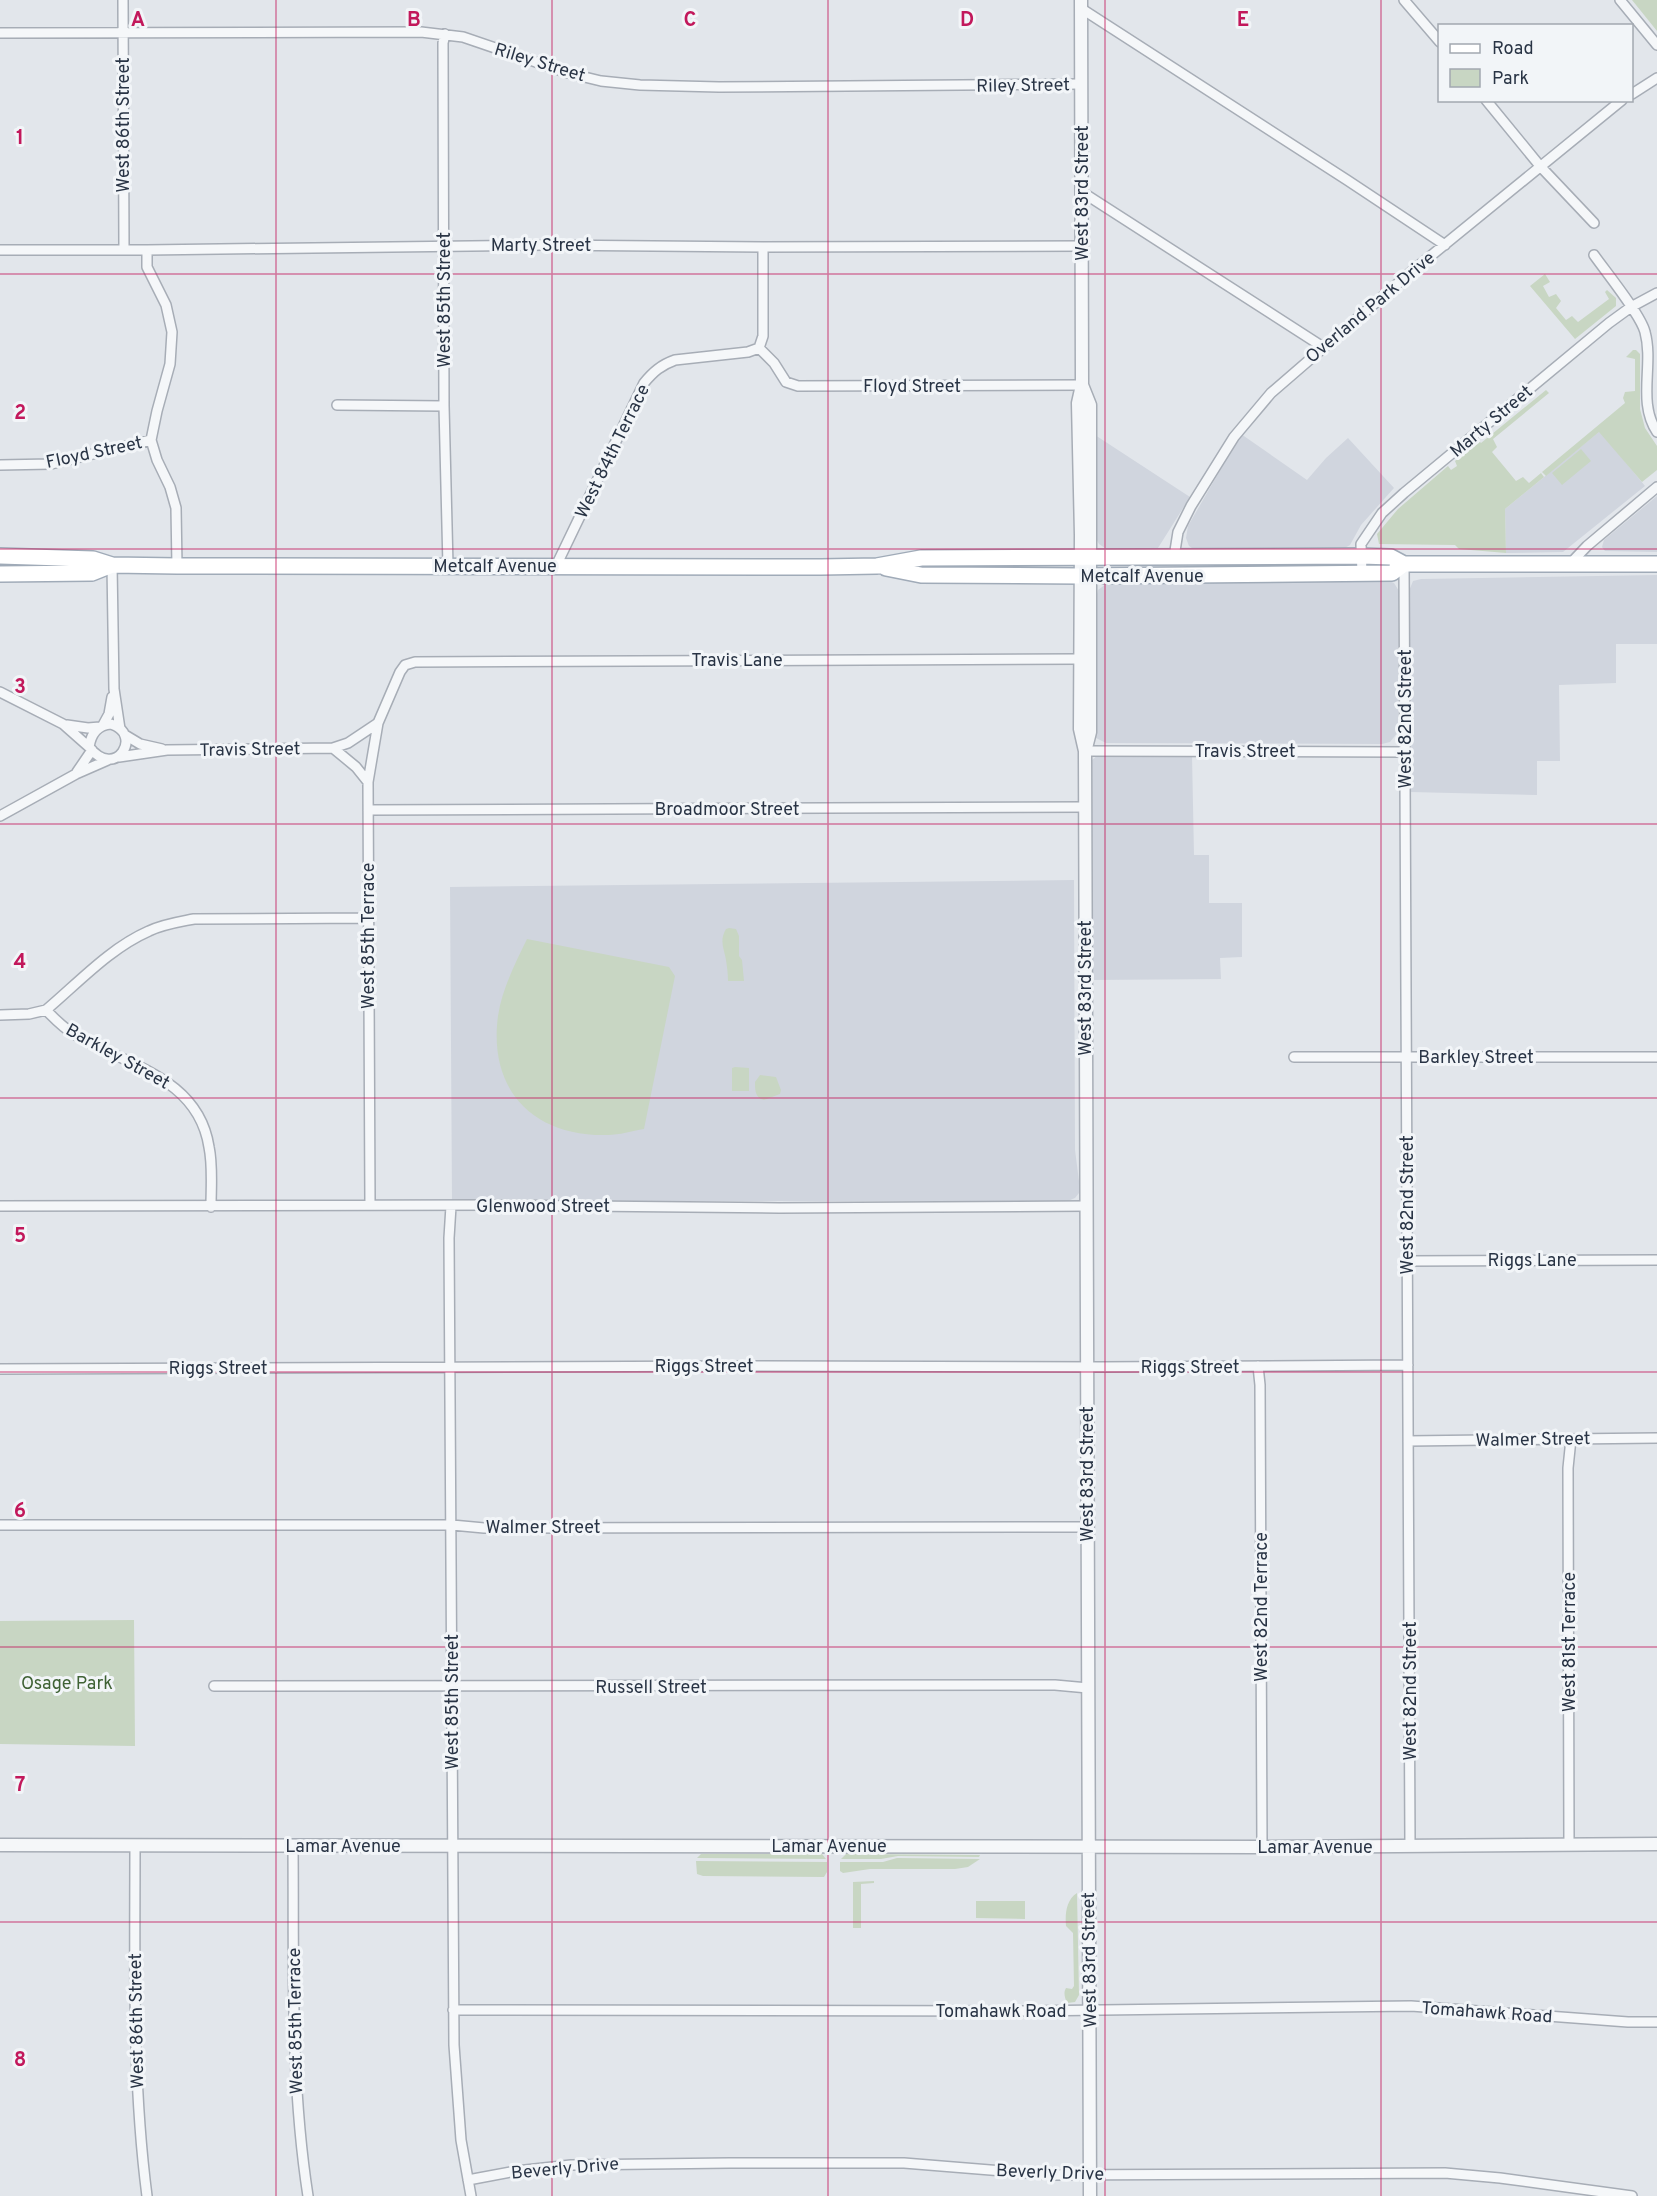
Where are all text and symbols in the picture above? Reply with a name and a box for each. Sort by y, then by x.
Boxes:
text: A [131,8,145,34]
text: B [407,8,421,34]
text: C [684,8,696,34]
text: D [960,8,974,34]
text: E [1237,8,1249,34]
legend [1438,24,1633,102]
text: Road [1492,38,1534,61]
street label: Riley Street [491,39,588,88]
street label: West 86th Street [113,57,136,193]
text: Park [1492,68,1529,91]
street label: Riley Street [976,74,1070,99]
street label: West 83rd Street [1072,125,1095,261]
text: 1 [16,126,24,152]
street label: West 85th Street [434,232,457,368]
street label: Marty Street [491,235,591,258]
street label: Overland Park Drive [1301,247,1440,369]
street label: Floyd Street [863,376,961,399]
street label: West 84th Terrace [571,381,656,523]
street label: Marty Street [1446,381,1538,463]
text: 2 [14,401,26,427]
street label: Floyd Street [44,432,145,475]
street label: Metcalf Avenue [433,556,557,579]
street label: Metcalf Avenue [1080,566,1204,589]
street label: West 82nd Street [1395,649,1418,789]
street label: Travis Lane [691,650,783,673]
text: 3 [14,675,26,701]
street label: Travis Street [199,738,301,763]
street label: Travis Street [1194,741,1296,764]
street label: Broadmoor Street [654,799,800,822]
street label: West 85th Terrace [358,863,381,1009]
street label: West 83rd Street [1075,920,1098,1056]
text: 4 [14,950,26,976]
street label: Barkley Street [61,1019,173,1095]
street label: Barkley Street [1418,1047,1534,1070]
street label: West 82nd Street [1397,1135,1420,1275]
street label: Glenwood Street [476,1196,610,1219]
text: 5 [14,1224,26,1250]
street label: Riggs Lane [1487,1250,1577,1273]
street label: Riggs Street [655,1356,753,1379]
street label: Riggs Street [1141,1357,1239,1380]
street label: Riggs Street [169,1358,267,1381]
street label: West 83rd Street [1077,1406,1100,1542]
street label: Walmer Street [1475,1428,1591,1453]
text: 6 [14,1499,26,1525]
street label: Walmer Street [485,1517,601,1540]
street label: West 82nd Terrace [1251,1532,1274,1682]
street label: West 81st Terrace [1559,1572,1582,1712]
street label: West 82nd Street [1400,1621,1423,1761]
street label: West 85th Street [442,1634,465,1770]
park label: Osage Park [21,1673,113,1696]
street label: Russell Street [595,1677,707,1700]
text: 7 [15,1773,25,1799]
street label: Lamar Avenue [285,1836,401,1859]
street label: Lamar Avenue [771,1836,887,1859]
street label: Lamar Avenue [1257,1837,1373,1860]
street label: West 83rd Street [1078,1892,1103,2028]
street label: West 85th Terrace [284,1947,309,2095]
street label: West 86th Street [125,1953,150,2089]
street label: Tomahawk Road [1421,1997,1553,2030]
street label: Tomahawk Road [935,2001,1067,2024]
text: 8 [14,2048,26,2074]
street label: Beverly Drive [510,2153,620,2186]
street label: Beverly Drive [995,2160,1104,2187]

